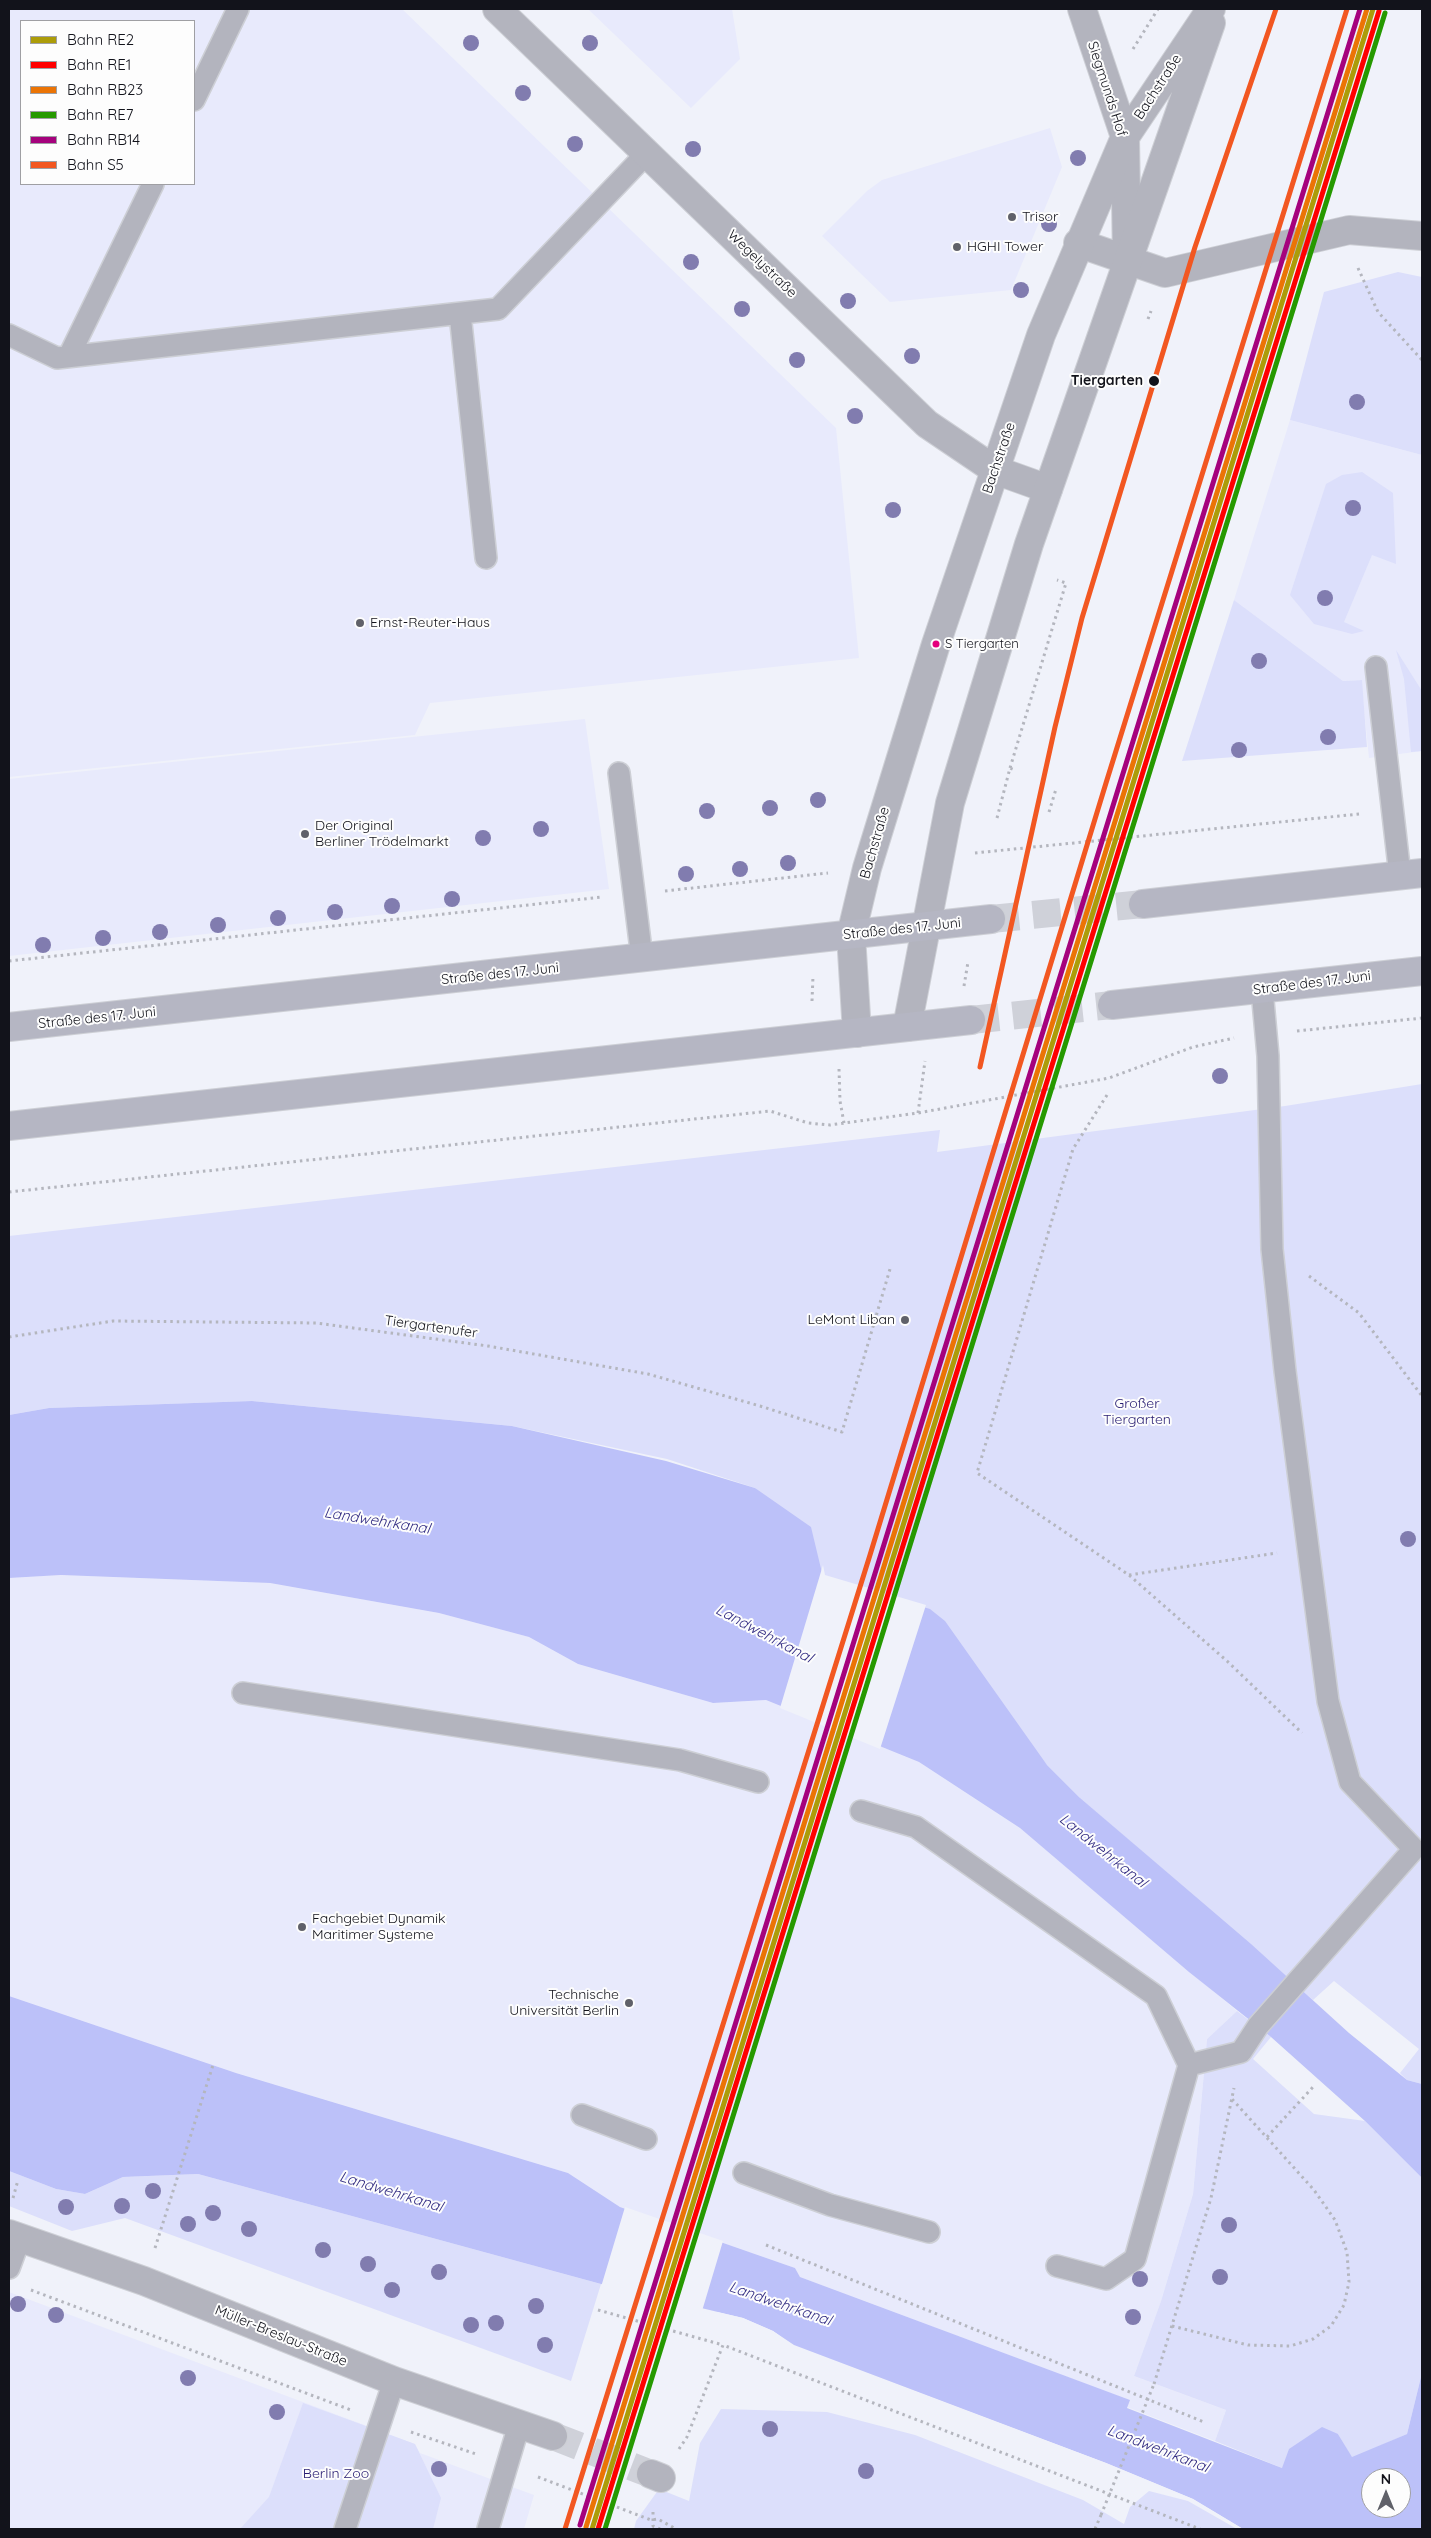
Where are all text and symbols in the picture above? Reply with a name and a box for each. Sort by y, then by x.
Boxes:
legend [20,20,195,185]
text: Bahn RE2 [67,30,134,49]
street label: Siegmunds Hof [1084,39,1130,139]
street label: Bachstraße [1131,51,1185,123]
text: Bahn RE1 [67,55,131,74]
text: Bahn RB23 [67,80,143,99]
text: Bahn RE7 [67,105,133,124]
text: Bahn RB14 [67,130,140,149]
text: Bahn S5 [67,155,124,174]
place label: Trisor [1022,209,1058,225]
marker: Trisor [1006,211,1018,223]
street label: Wegelystraße [724,227,800,301]
place label: HGHI Tower [967,239,1043,255]
marker: HGHI Tower [951,241,963,253]
place label: Tiergarten [1071,373,1143,389]
marker: Tiergarten [1147,374,1161,388]
street label: Bachstraße [979,420,1019,496]
place label: Ernst-Reuter-Haus [370,615,490,631]
marker: Ernst-Reuter-Haus [354,617,366,629]
place label: S Tiergarten [945,636,1019,652]
marker: S Tiergarten [931,639,941,649]
street label: Bachstraße [857,805,893,881]
place label: Der Original Berliner Trödelmarkt [315,818,449,850]
marker: Der Original Berliner Trödelmarkt [299,828,311,840]
street label: Straße des 17. Juni [842,914,962,944]
street label: Straße des 17. Juni [440,959,560,989]
street label: Straße des 17. Juni [1252,967,1372,999]
street label: Straße des 17. Juni [37,1003,157,1033]
street label: Tiergartenufer [384,1312,478,1342]
place label: LeMont Liban [807,1312,895,1328]
marker: LeMont Liban [899,1314,911,1326]
park label: Großer Tiergarten [1103,1396,1171,1428]
water label: Landwehrkanal [323,1504,431,1538]
water label: Landwehrkanal [712,1601,816,1667]
water label: Landwehrkanal [1056,1810,1150,1892]
place label: Fachgebiet Dynamik Maritimer Systeme [312,1911,446,1944]
marker: Fachgebiet Dynamik Maritimer Systeme [296,1921,308,1933]
place label: Technische Universität Berlin [509,1987,619,2020]
marker: Technische Universität Berlin [623,1997,635,2009]
water label: Landwehrkanal [337,2168,445,2216]
water label: Landwehrkanal [726,2278,834,2330]
street label: Müller-Breslau-Straße [212,2302,350,2370]
water label: Landwehrkanal [1105,2421,1211,2477]
park label: Berlin Zoo [303,2466,369,2482]
north arrow [1361,2468,1411,2518]
text: N [1381,2470,1391,2488]

